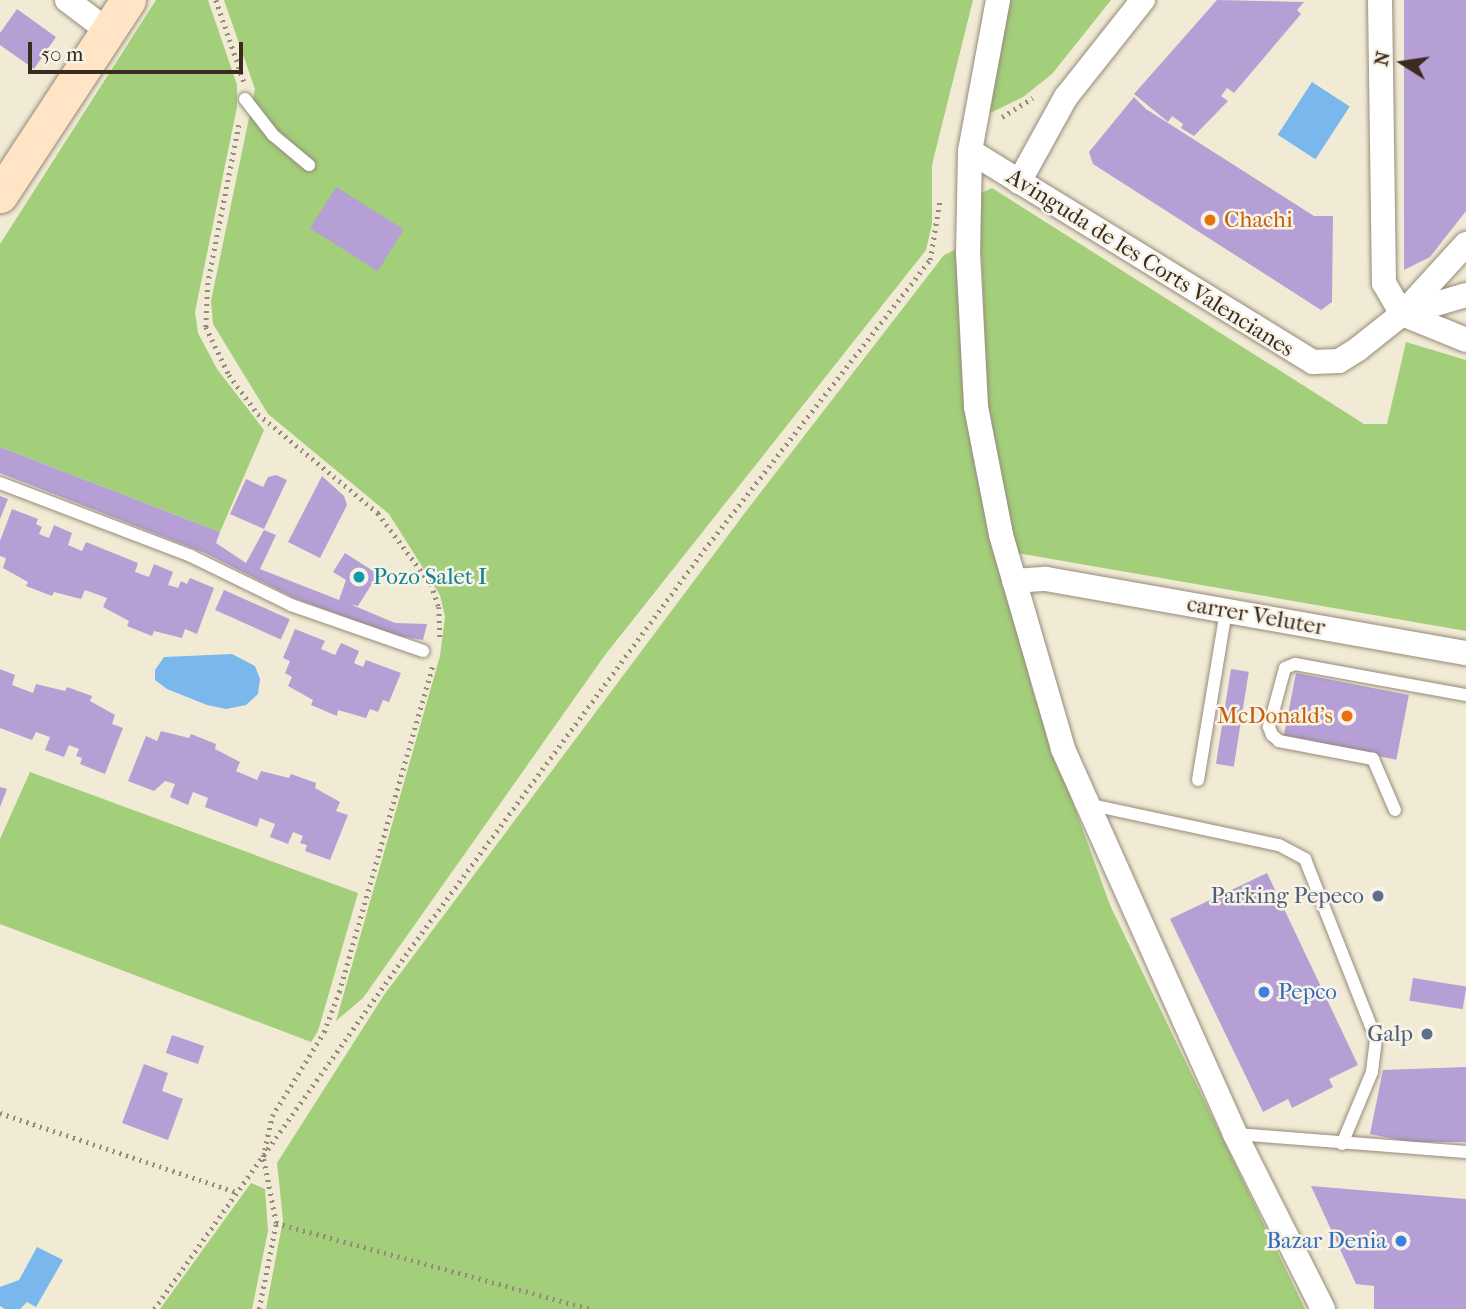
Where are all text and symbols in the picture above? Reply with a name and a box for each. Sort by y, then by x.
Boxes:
scale bar [32,28,247,72]
north arrow [1368,28,1438,98]
text: 50 m [41,42,84,66]
text: N [1370,49,1395,68]
street label: Avinguda de les Corts Valencianes [1001,163,1299,363]
place label: Chachi [1224,206,1293,234]
marker: Chachi [1202,212,1218,228]
place label: Pozo Salet I [373,563,487,591]
marker: Pozo Salet I [351,569,367,585]
street label: carrer Veluter [1185,590,1327,642]
place label: McDonald's [1217,702,1333,730]
marker: McDonald's [1339,708,1355,724]
place label: Parking Pepeco [1211,882,1364,910]
marker: Parking Pepeco [1370,888,1386,904]
place label: Pepco [1278,978,1337,1006]
marker: Pepco [1256,984,1272,1000]
place label: Galp [1367,1020,1413,1048]
marker: Galp [1419,1026,1435,1042]
place label: Bazar Denia [1266,1227,1387,1255]
marker: Bazar Denia [1393,1233,1409,1249]

